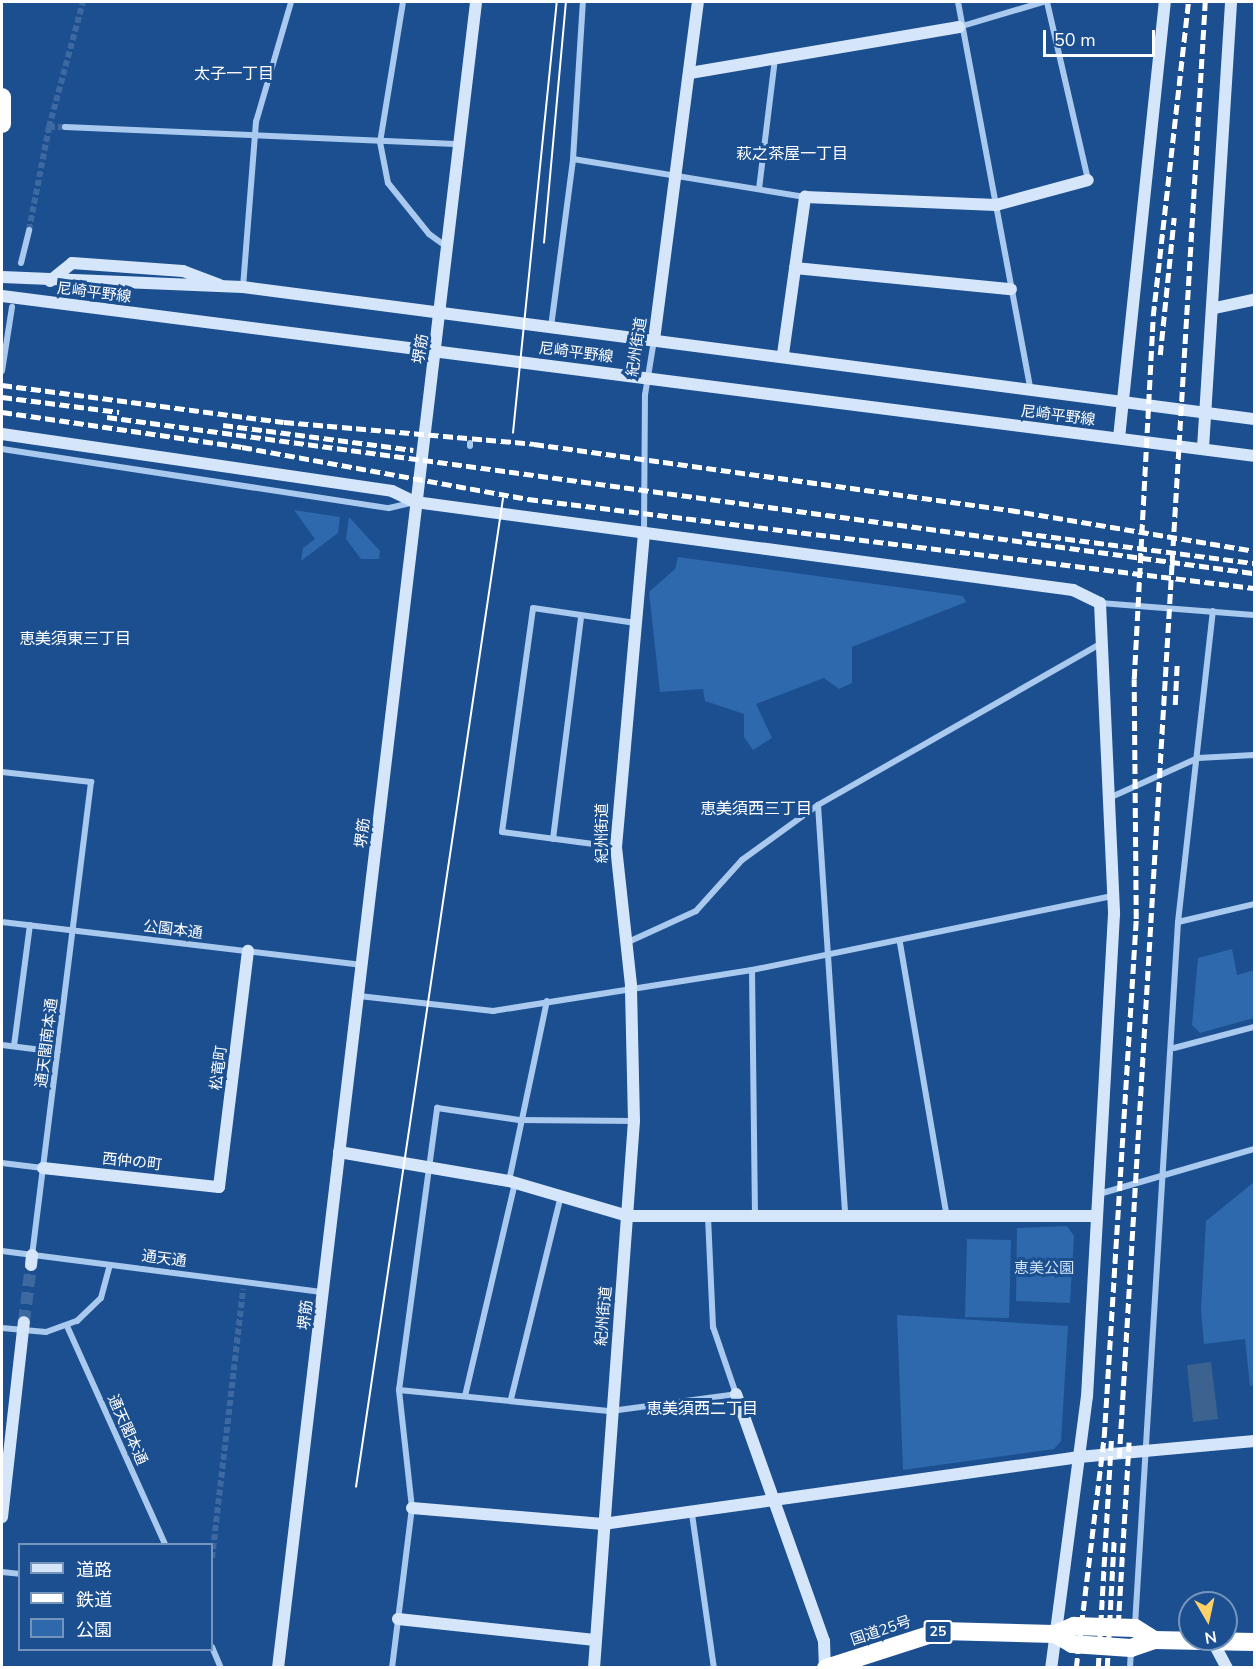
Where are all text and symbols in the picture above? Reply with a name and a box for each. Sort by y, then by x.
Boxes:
scale bar [1046,18,1158,56]
text: 50 m [1054,28,1096,52]
district label: 太子一丁目 [194,64,274,84]
district label: 萩之茶屋一丁目 [736,144,848,164]
street label: 尼崎平野線 [56,279,132,307]
street label: 紀州街道 [623,316,651,378]
street label: 堺筋 [410,333,432,365]
street label: 尼崎平野線 [538,339,614,367]
street label: 尼崎平野線 [1020,402,1096,430]
district label: 恵美須東三丁目 [19,629,131,649]
district label: 恵美須西三丁目 [700,799,812,819]
street label: 紀州街道 [594,803,612,863]
street label: 堺筋 [352,817,374,849]
street label: 公園本通 [142,917,204,943]
street label: 通天閣南本通 [33,997,61,1089]
street label: 松竜町 [207,1045,231,1091]
street label: 西仲の町 [101,1150,163,1174]
street label: 通天通 [141,1247,187,1271]
park label: 恵美公園 [1014,1260,1074,1278]
street label: 紀州街道 [592,1285,616,1347]
street label: 堺筋 [295,1299,317,1331]
street label: 通天閣本通 [104,1392,150,1468]
district label: 恵美須西二丁目 [646,1399,758,1419]
legend [18,1543,213,1651]
text: 道路 [76,1558,112,1582]
text: 鉄道 [76,1588,112,1612]
north arrow [1178,1591,1238,1651]
street label: 国道25号 [848,1613,914,1649]
text: 公園 [76,1618,112,1642]
road number: 25 [923,1621,953,1643]
text: N [1203,1625,1218,1649]

